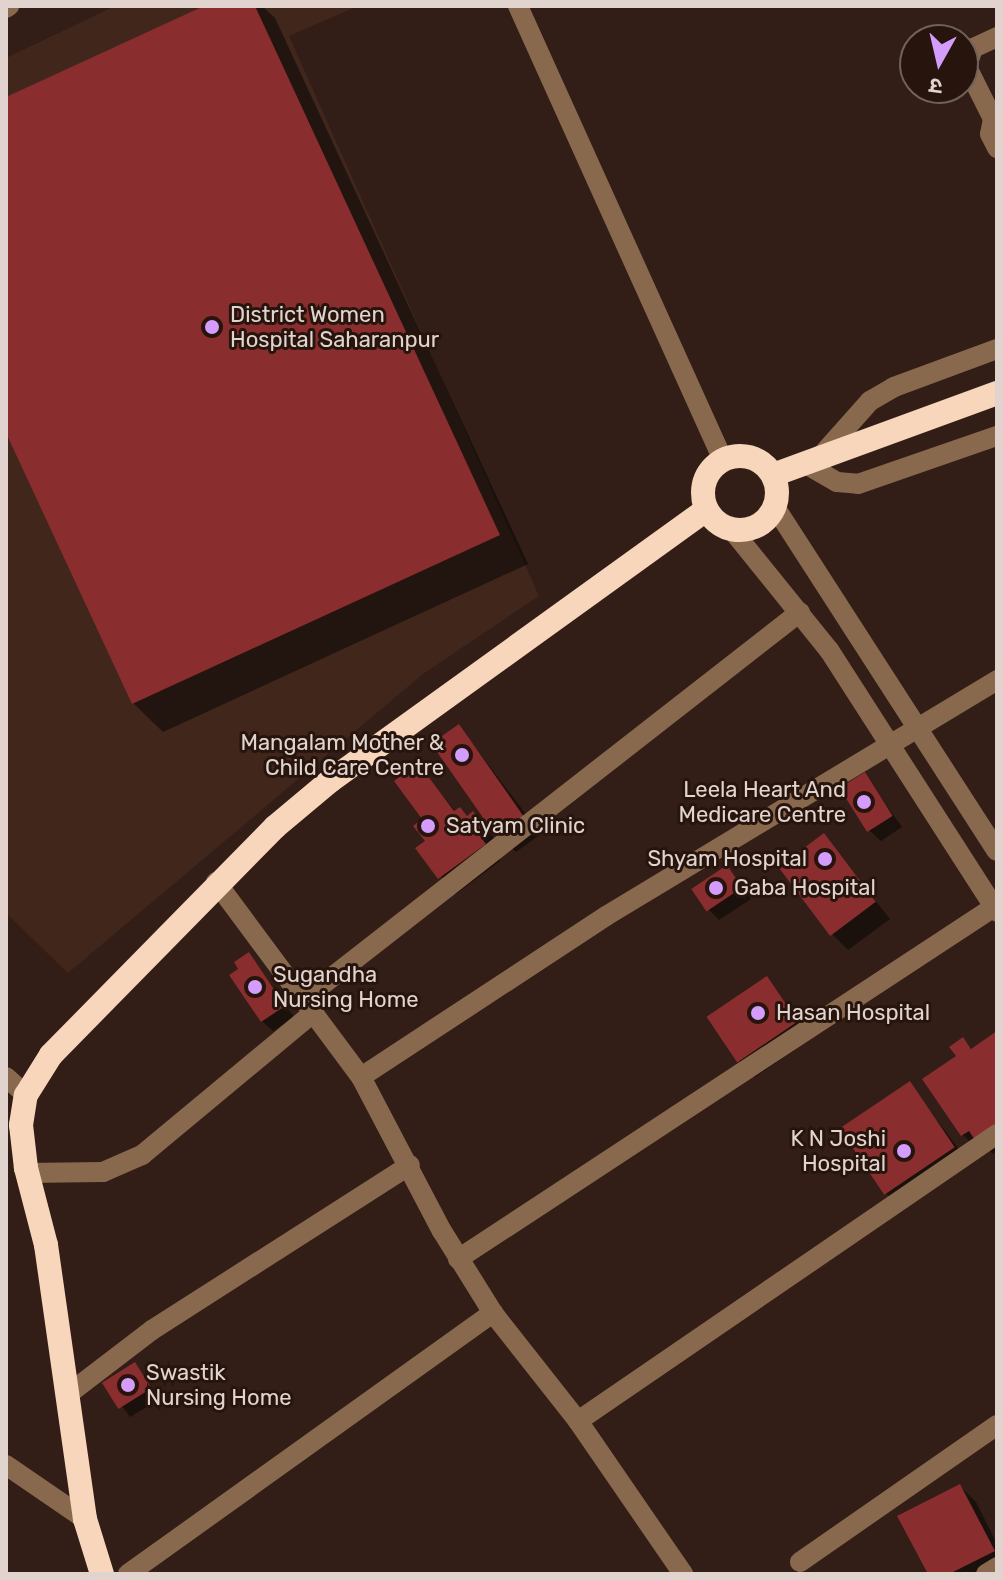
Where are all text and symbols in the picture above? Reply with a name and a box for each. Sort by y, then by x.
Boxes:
north arrow [899,24,979,104]
text: उ [928,72,944,101]
place label: District Women Hospital Saharanpur [230,301,439,352]
marker: District Women Hospital Saharanpur [201,316,223,338]
place label: Mangalam Mother & Child Care Centre [240,729,444,780]
marker: Mangalam Mother & Child Care Centre [451,744,473,766]
place label: Leela Heart And Medicare Centre [678,776,846,828]
marker: Leela Heart And Medicare Centre [853,791,875,813]
place label: Satyam Clinic [446,813,585,839]
marker: Satyam Clinic [417,815,439,837]
place label: Shyam Hospital [647,846,807,872]
marker: Shyam Hospital [814,848,836,870]
place label: Gaba Hospital [734,875,876,901]
marker: Gaba Hospital [705,877,727,899]
place label: Sugandha Nursing Home [273,961,419,1012]
marker: Sugandha Nursing Home [244,976,266,998]
place label: Hasan Hospital [776,1000,930,1026]
marker: Hasan Hospital [747,1002,769,1024]
place label: K N Joshi Hospital [790,1125,886,1176]
marker: K N Joshi Hospital [893,1140,915,1162]
place label: Swastik Nursing Home [146,1359,292,1410]
marker: Swastik Nursing Home [117,1374,139,1396]

